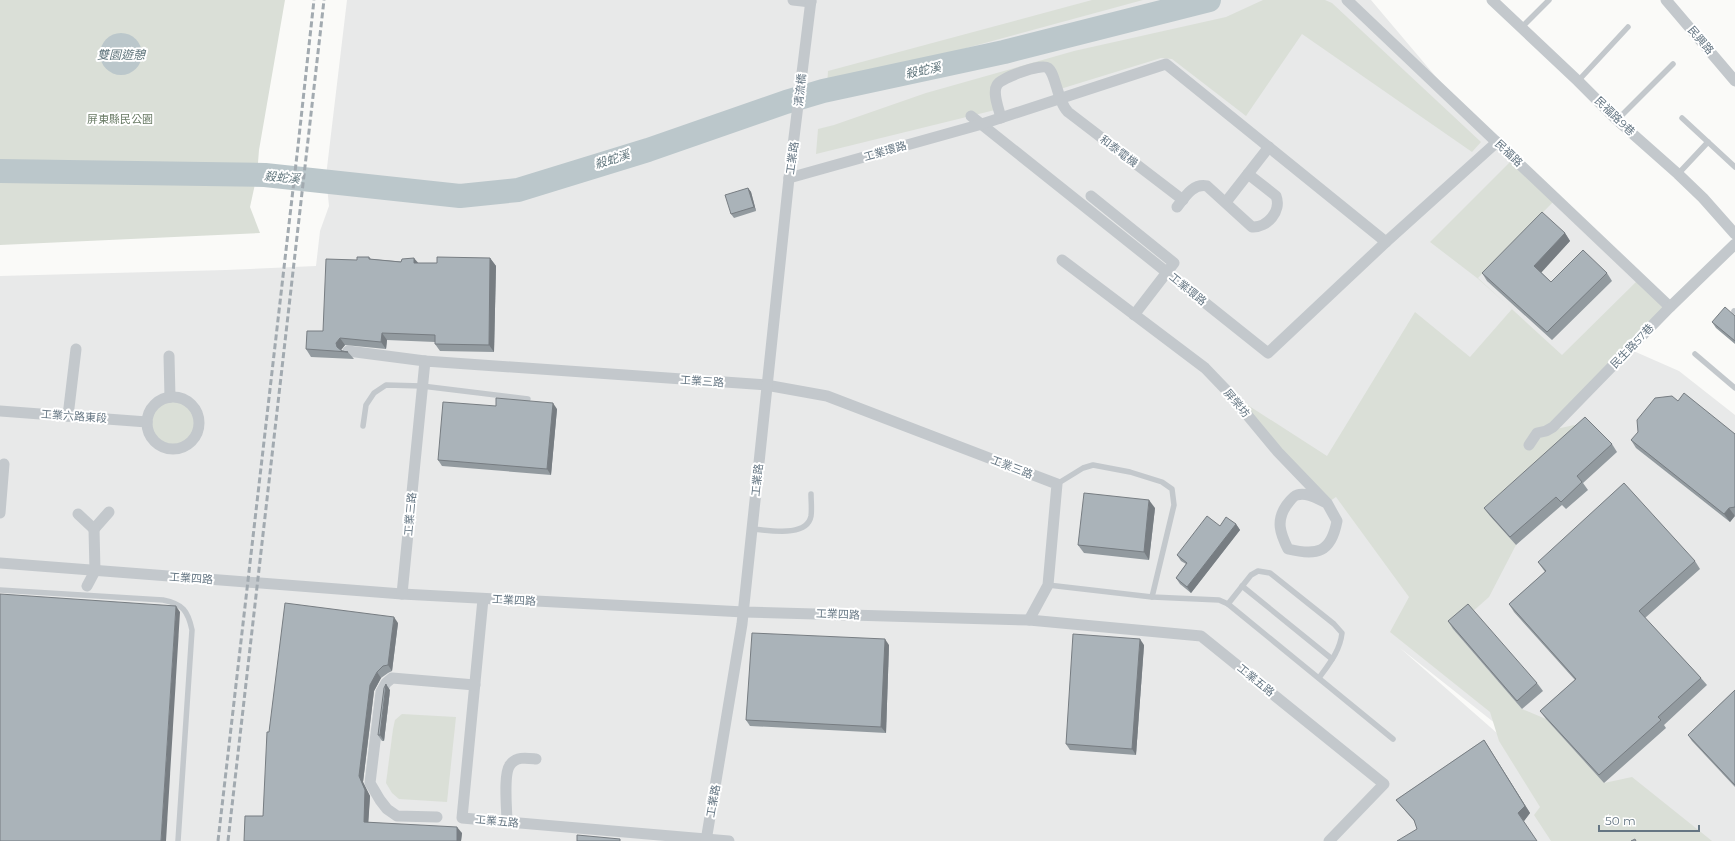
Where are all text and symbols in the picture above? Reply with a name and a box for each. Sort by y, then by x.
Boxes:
street label: 民興路 [1685,23,1717,57]
water label: 雙園遊憩 [97,47,147,62]
water label: 殺蛇溪 [904,59,944,81]
street label: 清流橋 [791,73,809,107]
street label: 民福路9巷 [1592,93,1638,139]
park label: 屏東縣民公園 [87,112,153,126]
street label: 和泰電機 [1097,132,1141,170]
street label: 民福路 [1492,137,1526,169]
street label: 工業環路 [862,138,908,164]
street label: 工業路 [783,141,801,175]
water label: 殺蛇溪 [593,146,633,172]
water label: 殺蛇溪 [263,168,303,186]
street label: 工業環路 [1166,270,1210,308]
street label: 民生路57巷 [1607,321,1657,371]
street label: 工業三路 [680,372,724,390]
street label: 屏榮坊 [1221,386,1253,420]
street label: 工業六路東段 [41,407,107,425]
street label: 工業三路 [989,453,1035,481]
street label: 工業路 [748,463,766,497]
street label: 工業三路 [401,491,419,537]
street label: 工業四路 [169,569,213,587]
street label: 工業四路 [492,592,536,608]
street label: 工業四路 [816,606,860,622]
street label: 工業五路 [1234,661,1278,699]
street label: 工業路 [703,784,723,818]
scale bar [1599,807,1699,833]
street label: 工業五路 [474,812,520,830]
text: 50 m [1605,813,1636,828]

